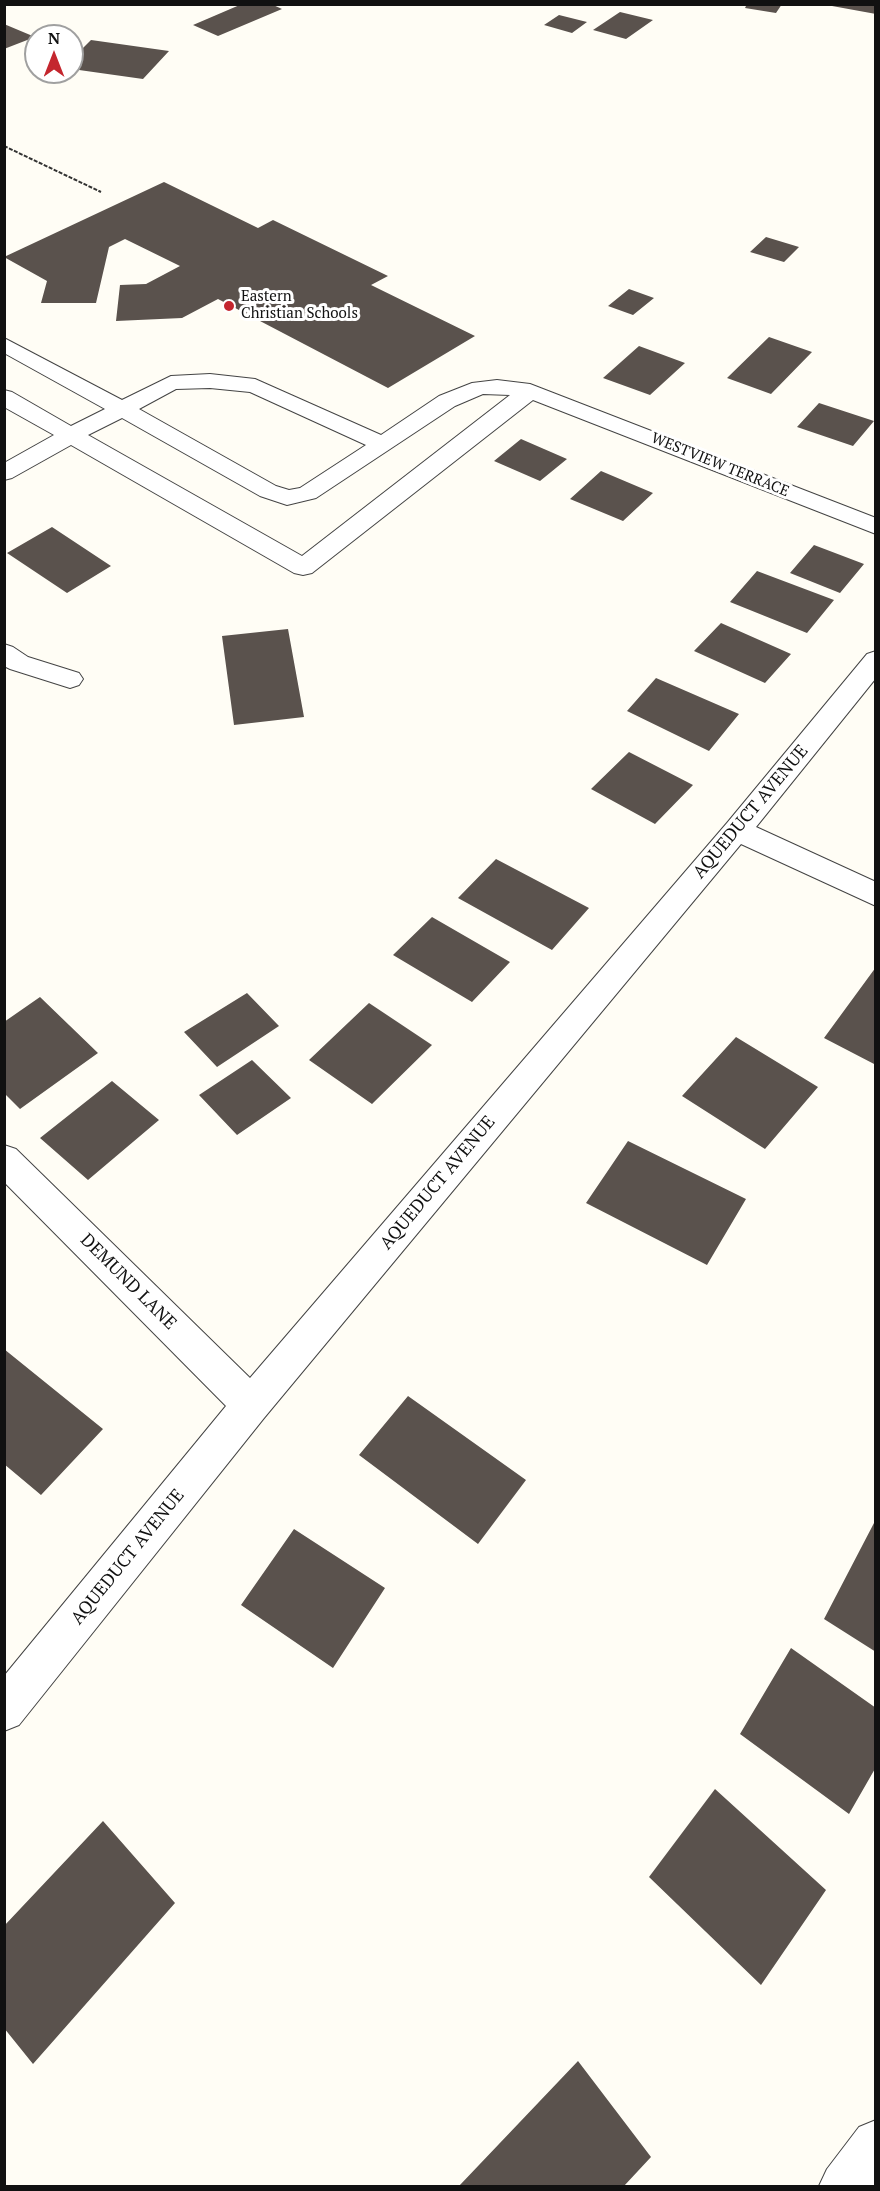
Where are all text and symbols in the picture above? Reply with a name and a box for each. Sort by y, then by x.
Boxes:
north arrow [24,24,84,84]
text: N [48,27,60,49]
place label: Eastern Christian Schools [241,288,358,323]
marker: Eastern Christian Schools [222,299,236,313]
street label: WESTVIEW TERRACE [649,429,791,501]
street label: AQUEDUCT AVENUE [689,741,813,883]
street label: AQUEDUCT AVENUE [376,1112,500,1254]
street label: DEMUND LANE [75,1229,181,1335]
street label: AQUEDUCT AVENUE [67,1485,189,1629]

